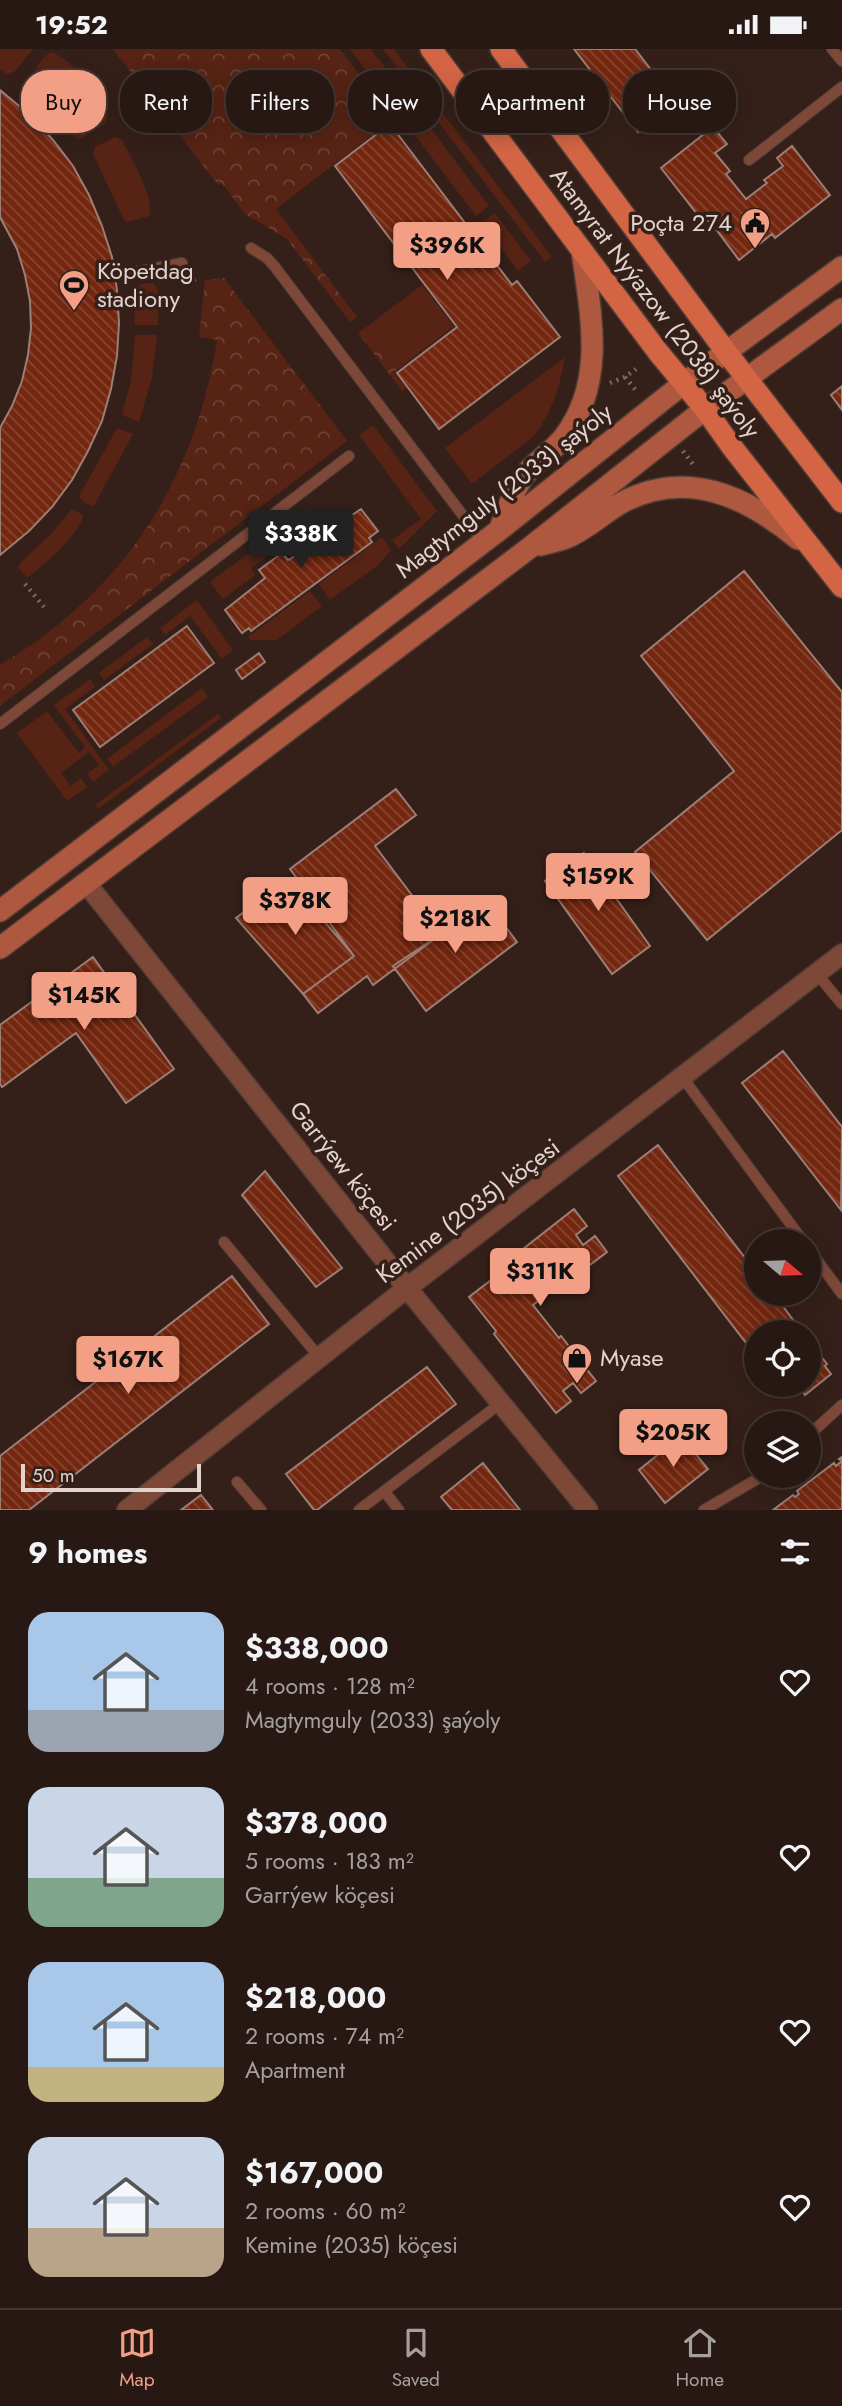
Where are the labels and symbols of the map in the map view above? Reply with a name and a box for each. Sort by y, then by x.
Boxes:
street label: Atamyrat Nyýazow (2038) şaýoly [542,160,769,446]
place label: Poçta 274 [630,205,732,240]
public building icon: Poçta 274 [738,206,772,250]
pin: $396K [398,223,496,282]
place label: Köpetdag stadiony [97,253,194,316]
sports icon: Köpetdag stadiony [57,268,91,312]
street label: Magtymguly (2033) şaýoly [388,395,620,586]
pin: $338K [252,511,350,570]
pin: $159K [549,853,647,913]
pin: $378K [246,877,344,937]
pin: $218K [406,895,504,955]
pin: $145K [35,972,133,1032]
street label: Garrýew köçesi [281,1093,405,1238]
street label: Kemine (2035) köçesi [368,1130,567,1291]
north arrow [744,1229,821,1305]
pin: $311K [491,1249,589,1308]
pin: $167K [79,1337,177,1396]
place label: Myase [600,1340,664,1375]
shop icon: Myase [560,1341,594,1385]
pin: $205K [624,1409,722,1469]
scale bar [21,1461,201,1493]

